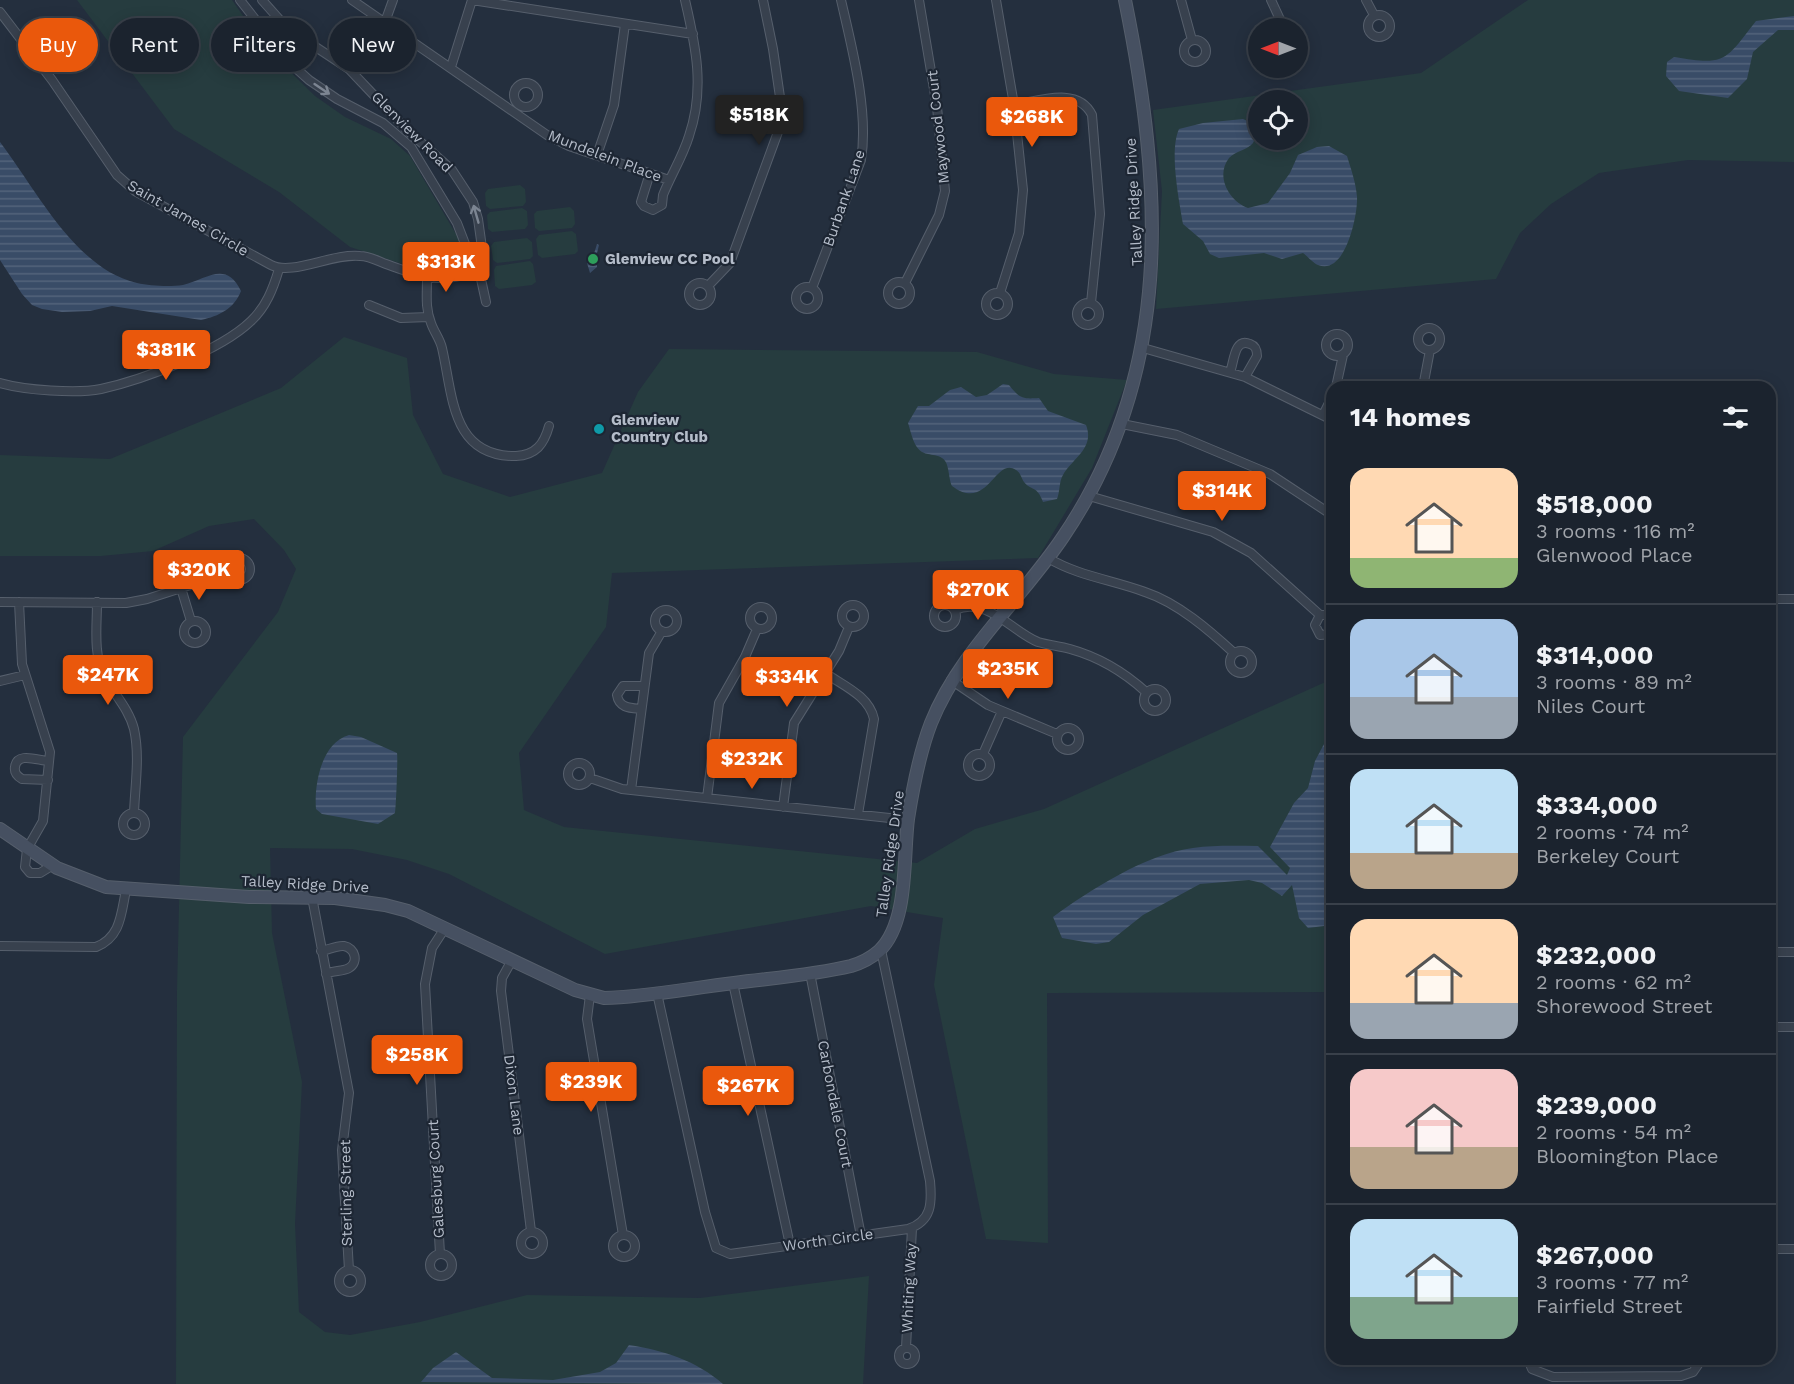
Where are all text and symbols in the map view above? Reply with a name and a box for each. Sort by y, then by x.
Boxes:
chip: Buy [18,18,98,72]
chip: Rent [110,18,199,72]
chip: Filters [211,18,317,72]
chip: New [329,18,416,72]
north arrow [1248,18,1308,78]
map controls [1248,18,1308,150]
street label: Maywood Court [923,69,953,185]
one-way arrow [313,83,330,95]
street label: Glenview Road [368,88,456,176]
button: locate [1248,90,1308,150]
pin: $518K [717,95,801,146]
pin: $268K [990,97,1074,148]
text: $518K [729,102,789,126]
text: $268K [1000,104,1064,128]
street label: Mundelein Place [546,126,664,186]
street label: Talley Ridge Drive [1122,137,1146,267]
street label: Burbank Lane [819,147,869,249]
street label: Saint James Circle [124,176,252,260]
one-way arrow [470,205,482,224]
pin: $313K [404,242,488,293]
text: $313K [416,249,476,273]
place label: Glenview CC Pool [605,250,735,268]
marker: Glenview CC Pool [586,252,600,266]
pin: $381K [124,330,208,381]
text: $381K [136,337,196,361]
icon: filters [1719,401,1752,434]
text: 14 homes [1350,402,1471,432]
place label: Glenview Country Club [611,411,708,446]
marker: Glenview Country Club [592,422,606,436]
pin: $314K [1180,471,1264,522]
text: $314K [1192,478,1252,502]
text: $518,000 [1536,489,1653,519]
icon: home [1398,492,1470,564]
text: 3 rooms · 116 m² [1536,519,1695,543]
text: Glenwood Place [1536,543,1693,567]
pin: $320K [157,550,241,601]
text: $320K [167,557,231,581]
pin: $270K [936,570,1020,621]
text: $270K [947,577,1009,601]
text: $314,000 [1536,640,1654,670]
icon: home [1398,643,1470,715]
pin: $235K [966,649,1050,700]
pin: $247K [66,655,150,706]
text: $235K [977,656,1039,680]
pin: $334K [745,657,829,708]
text: $247K [77,662,139,686]
text: $334K [755,664,819,688]
text: 3 rooms · 89 m² [1536,670,1692,694]
text: Niles Court [1536,694,1645,718]
pin: $232K [710,739,794,790]
text: $232K [721,746,783,770]
street label: Talley Ridge Drive [872,789,908,919]
text: $334,000 [1536,790,1658,820]
icon: home [1398,793,1470,865]
text: 2 rooms · 74 m² [1536,820,1689,844]
text: Berkeley Court [1536,844,1679,868]
street label: Talley Ridge Drive [240,872,370,896]
text: $232,000 [1536,940,1657,970]
icon: home [1398,943,1470,1015]
text: 2 rooms · 62 m² [1536,970,1691,994]
text: Shorewood Street [1536,994,1712,1018]
pin: $258K [375,1035,459,1086]
street label: Carbondale Court [814,1039,856,1170]
text: $258K [386,1042,448,1066]
street label: Dixon Lane [500,1054,528,1136]
pin: $239K [549,1062,633,1113]
pin: $267K [706,1066,790,1117]
text: $239K [560,1069,622,1093]
text: $267K [717,1073,779,1097]
text: $239,000 [1536,1090,1657,1120]
icon: home [1398,1093,1470,1165]
street label: Galesburg Court [424,1119,448,1239]
text: 2 rooms · 54 m² [1536,1120,1691,1144]
street label: Sterling Street [336,1139,356,1247]
text: Bloomington Place [1536,1144,1719,1168]
street label: Worth Circle [782,1225,874,1255]
text: $267,000 [1536,1240,1654,1270]
street label: Whiting Way [898,1243,920,1333]
icon: home [1398,1243,1470,1315]
text: 3 rooms · 77 m² [1536,1270,1688,1294]
text: Fairfield Street [1536,1294,1682,1318]

